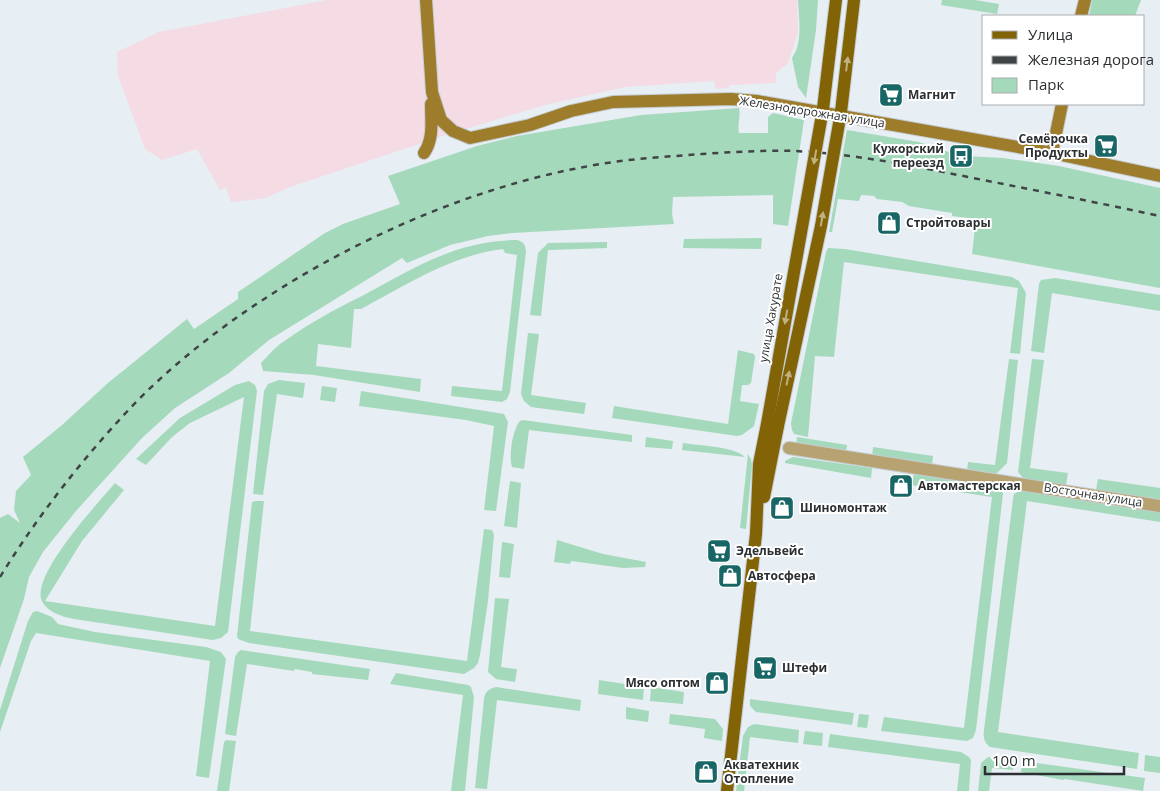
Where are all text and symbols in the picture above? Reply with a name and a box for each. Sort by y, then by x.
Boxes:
legend [982,15,1145,105]
text: Улица [1028,24,1073,44]
text: Железная дорога [1028,49,1154,69]
one-way arrow [843,56,851,72]
text: Парк [1028,74,1064,94]
supermarket icon: Магнит [878,82,904,108]
place label: Магнит [908,86,956,103]
street label: Железнодорожная улица [738,92,886,131]
place label: Семёрочка Продукты [1018,130,1088,161]
supermarket icon: Семёрочка Продукты [1093,133,1119,159]
place label: Кужорский переезд [873,140,944,171]
bus stop icon: Кужорский переезд [948,143,974,169]
one-way arrow [810,149,818,165]
shop icon: Стройтовары [876,210,902,236]
one-way arrow [818,211,826,227]
place label: Стройтовары [906,214,991,231]
street label: улица Хакурате [754,272,787,364]
one-way arrow [781,309,789,325]
one-way arrow [784,371,792,386]
shop icon: Автомастерская [888,473,914,499]
place label: Автомастерская [918,477,1021,494]
street label: Восточная улица [1043,478,1144,511]
shop icon: Шиномонтаж [769,495,795,521]
place label: Шиномонтаж [800,499,887,516]
supermarket icon: Эдельвейс [706,538,732,564]
place label: Эдельвейс [736,542,804,559]
shop icon: Автосфера [717,563,743,589]
place label: Автосфера [748,567,816,584]
supermarket icon: Штефи [752,655,778,681]
place label: Штефи [782,659,827,676]
shop icon: Мясо оптом [704,670,730,696]
place label: Мясо оптом [625,674,700,691]
scale bar [985,744,1124,776]
text: 100 m [992,750,1036,770]
place label: Акватехник Отопление [724,756,800,787]
shop icon: Акватехник Отопление [693,759,719,785]

